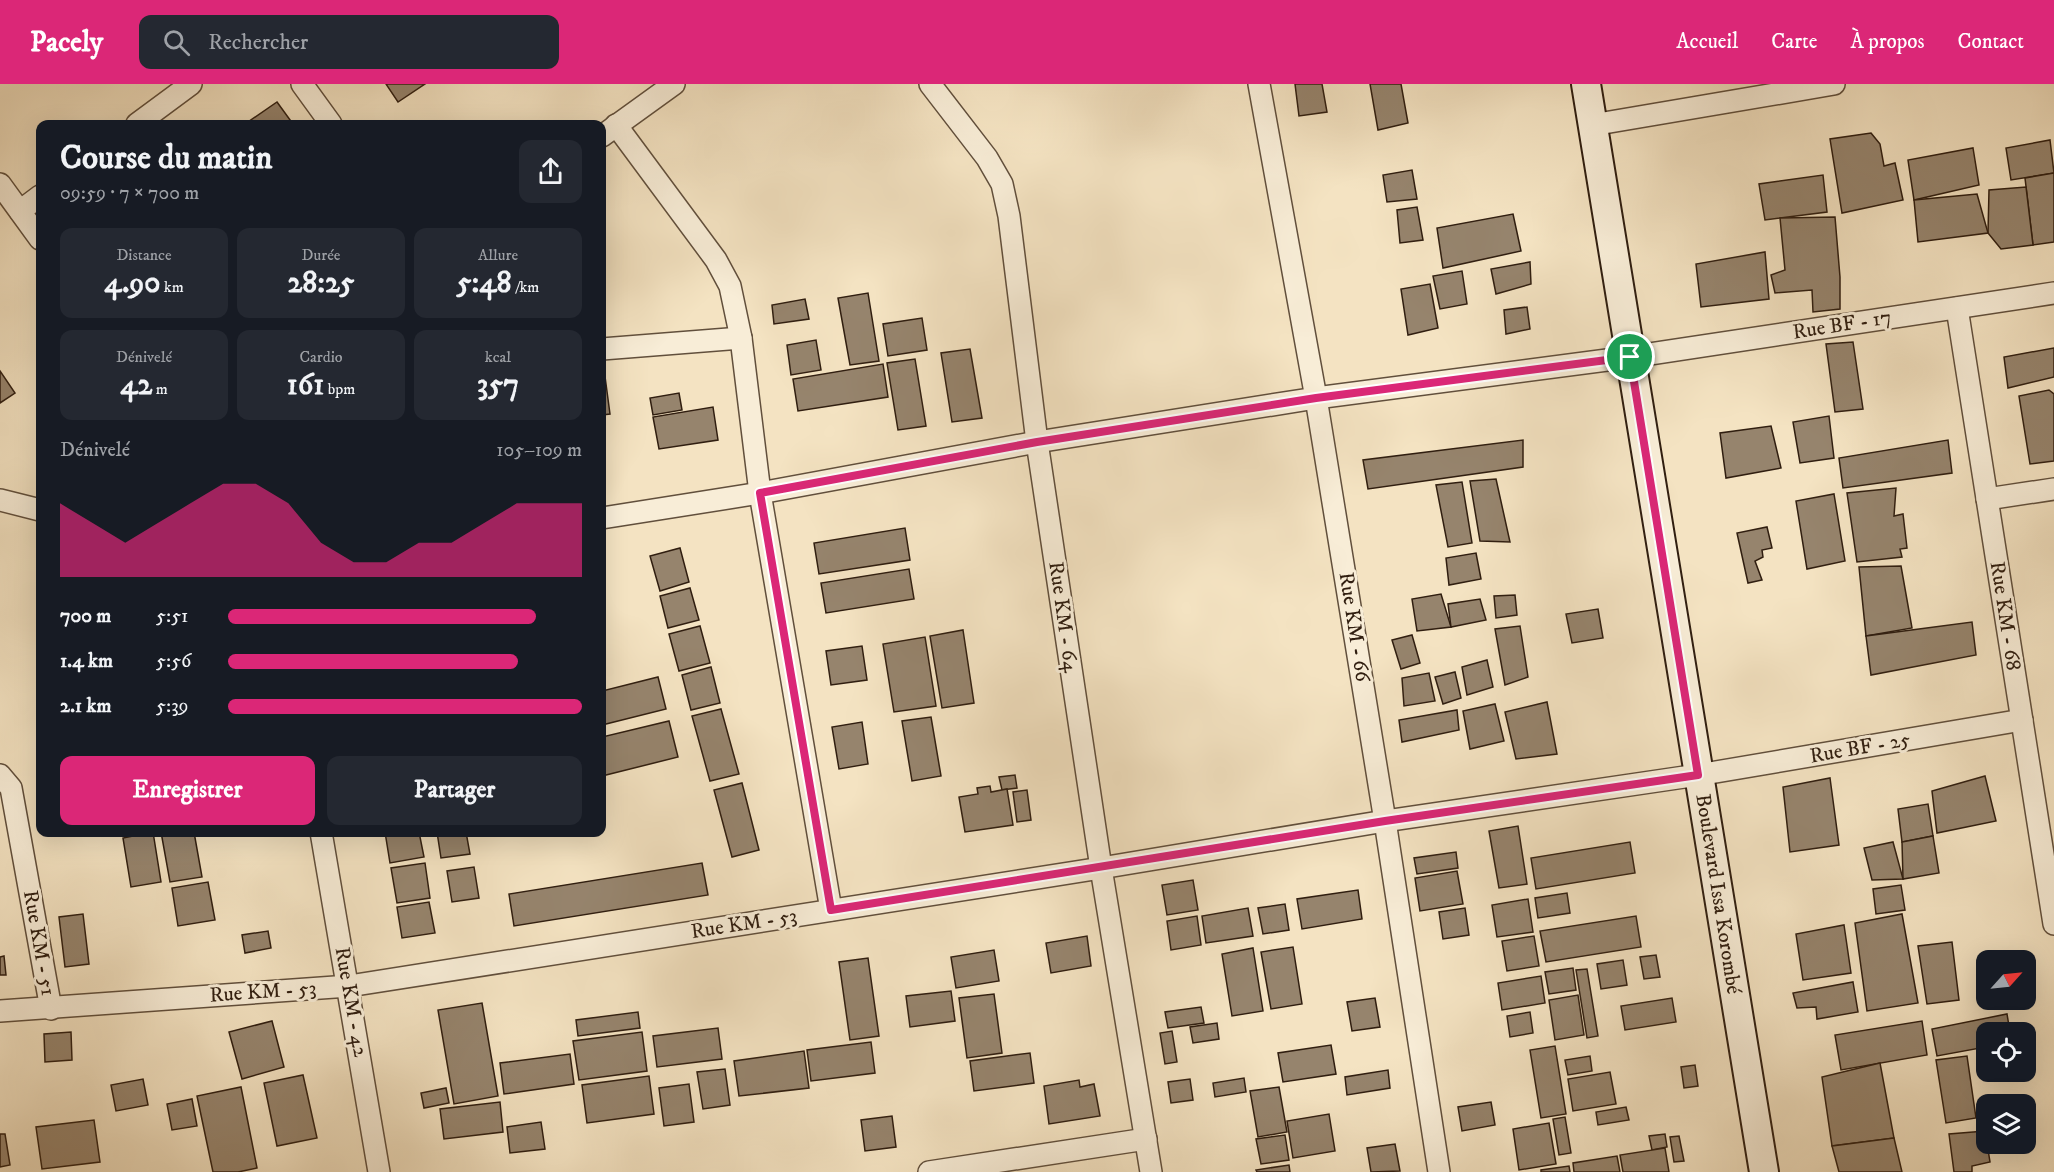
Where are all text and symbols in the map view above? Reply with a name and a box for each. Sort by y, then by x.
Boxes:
search box [139,15,559,69]
text: Pacely [30,25,103,60]
icon: search [160,26,193,59]
text: Rechercher [208,29,308,56]
text: Accueil [1676,29,1738,55]
text: Carte [1771,29,1817,55]
text: À propos [1850,29,1925,55]
text: Contact [1958,29,2024,55]
text: Course du matin [60,138,273,179]
button: share [519,140,582,203]
text: 09:59 · 7 × 700 m [60,181,199,206]
text: Distance [116,245,172,265]
text: Durée [302,245,340,265]
text: Allure [478,245,518,265]
text: 4.90 [104,265,160,302]
text: 28:25 [287,265,355,302]
text: 5:48 [457,265,512,302]
text: km [160,277,184,297]
text: /km [512,277,539,297]
street label: Rue BF - 17 [1791,304,1893,346]
pin [1604,331,1655,382]
icon: arrive [1613,340,1646,373]
text: Dénivelé [116,347,172,367]
text: Cardio [299,347,343,367]
text: kcal [485,347,511,367]
text: 42 [120,367,152,404]
text: 161 [287,367,324,404]
text: 357 [477,367,519,404]
text: m [152,379,168,399]
text: bpm [324,379,355,399]
text: Dénivelé [60,438,130,463]
text: 105–109 m [496,438,582,463]
street label: Rue KM - 64 [1042,560,1084,675]
street label: Rue KM - 68 [1984,560,2026,672]
street label: Rue KM - 66 [1333,570,1376,685]
text: 700 m [60,604,111,629]
text: 5:51 [156,604,188,629]
text: 1.4 km [60,649,113,674]
text: 5:56 [156,649,192,674]
text: 2.1 km [60,694,111,719]
text: 5:39 [156,694,189,719]
street label: Rue BF - 25 [1808,726,1912,770]
button: Enregistrer [60,756,315,825]
button: Partager [327,756,582,825]
street label: Boulevard Issa Korombé [1689,792,1747,996]
street label: Rue KM - 51 [17,888,61,998]
street label: Rue KM - 53 [689,903,799,945]
street label: Rue KM - 42 [329,945,374,1060]
north arrow [1976,950,2036,1010]
map controls [1976,950,2036,1154]
street label: Rue KM - 53 [209,975,317,1009]
button: locate [1976,1022,2036,1082]
button: layers [1976,1094,2036,1154]

